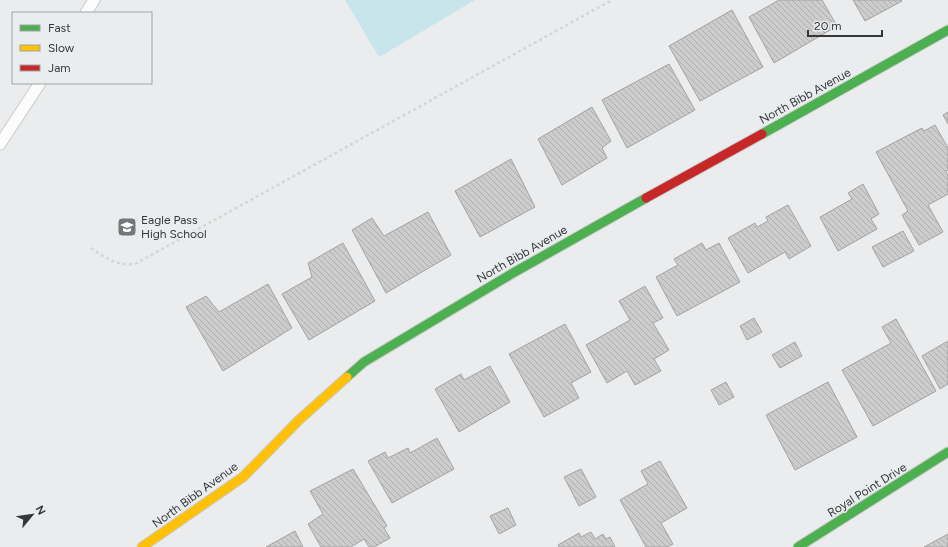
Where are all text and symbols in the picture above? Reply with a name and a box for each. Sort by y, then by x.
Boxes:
legend [12,12,152,84]
scale bar [808,12,882,38]
text: 20 m [814,19,842,33]
text: Fast [48,21,71,35]
text: Slow [48,41,75,55]
text: Jam [48,61,71,75]
street label: North Bibb Avenue [757,65,853,127]
place label: Eagle Pass High School [141,213,207,241]
school or university icon: Eagle Pass High School [116,216,138,238]
street label: North Bibb Avenue [474,222,570,286]
street label: North Bibb Avenue [150,459,241,531]
street label: Royal Point Drive [825,460,910,520]
north arrow [12,495,52,535]
text: N [33,504,48,517]

